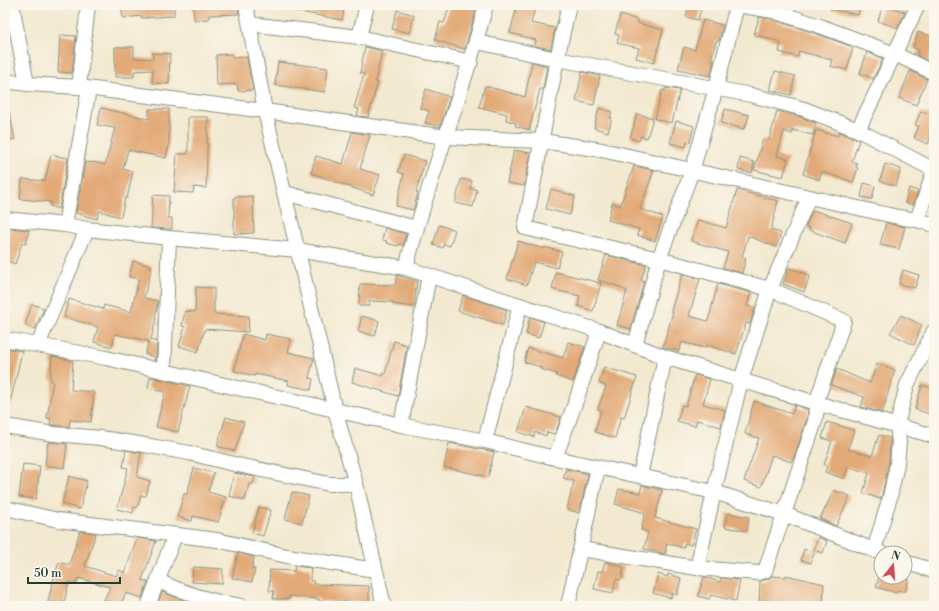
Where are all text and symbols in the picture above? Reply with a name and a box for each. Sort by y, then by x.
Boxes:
north arrow [873,545,913,585]
text: N [889,548,902,564]
scale bar [28,559,120,585]
text: 50 m [34,566,62,581]

